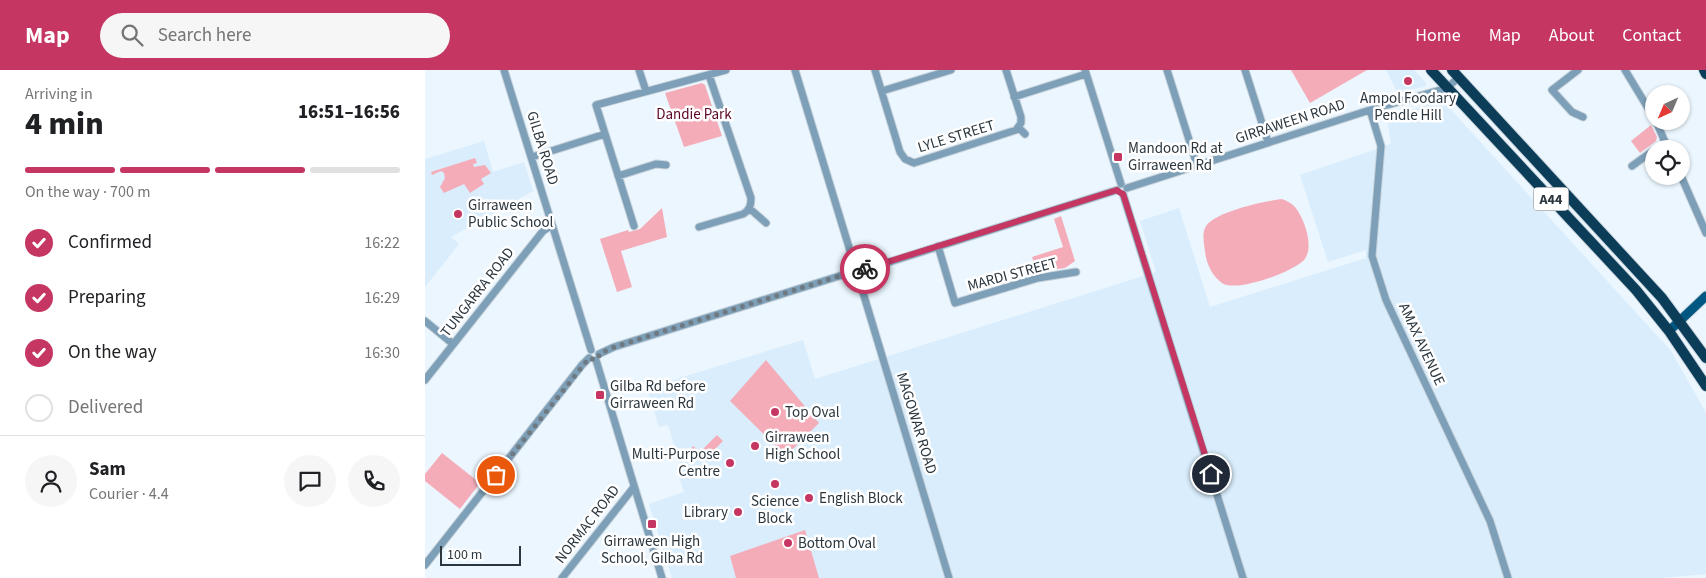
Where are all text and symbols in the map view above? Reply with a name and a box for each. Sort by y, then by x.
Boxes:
search box [100,13,450,58]
text: Map [25,18,70,53]
icon: search [118,21,146,49]
text: Search here [158,22,251,49]
text: Home [1415,23,1461,48]
text: Map [1489,23,1521,48]
text: About [1549,23,1594,48]
text: Contact [1622,23,1681,48]
marker: Ampol Foodary Pendle Hill [1402,75,1414,87]
text: Arriving in [25,83,93,105]
north arrow [1645,85,1690,130]
map controls [1645,85,1690,185]
place label: Ampol Foodary Pendle Hill [1360,88,1456,126]
street label: GIRRAWEEN ROAD [1233,94,1348,149]
text: 16:51–16:56 [298,99,400,126]
text: 4 min [25,101,104,147]
park label: Dandie Park [656,104,732,125]
street label: GILBA ROAD [521,109,564,188]
street label: LYLE STREET [915,115,997,158]
place label: Mandoon Rd at Girraween Rd [1128,138,1223,176]
button: locate [1645,140,1690,185]
marker: Mandoon Rd at Girraween Rd [1112,151,1124,163]
text: On the way · 700 m [25,181,150,203]
road number: A44 [1533,188,1569,210]
place label: Girraween Public School [468,195,554,233]
marker: Girraween Public School [452,208,464,220]
icon: check [25,229,53,257]
text: Confirmed [68,229,152,256]
text: 16:22 [364,232,400,254]
street label: TUNGARRA ROAD [436,243,519,342]
courier [840,244,890,294]
street label: MARDI STREET [965,252,1059,297]
icon: bike [851,255,879,283]
icon: check [25,284,53,312]
text: Preparing [68,284,146,311]
text: 16:29 [364,287,400,309]
street label: AMAX AVENUE [1393,300,1450,389]
icon: check [25,339,53,367]
text: On the way [68,339,157,366]
text: 16:30 [364,342,400,364]
street label: MAGOWAR ROAD [891,370,942,477]
place label: Gilba Rd before Girraween Rd [610,376,706,414]
marker: Gilba Rd before Girraween Rd [594,389,606,401]
text: Delivered [68,394,143,421]
place label: Top Oval [785,402,840,423]
marker: Top Oval [769,406,781,418]
place label: Girraween High School [765,427,840,465]
marker: Girraween High School [749,440,761,452]
place label: Multi-Purpose Centre [632,444,720,482]
pin [1190,453,1232,495]
pin [475,454,517,496]
button: person [25,455,77,507]
button: chat [284,455,336,507]
button: phone [348,455,400,507]
text: Sam [89,456,126,483]
marker: Multi-Purpose Centre [724,457,736,469]
icon: home [1197,460,1225,488]
icon: bag [482,461,510,489]
marker: Science Block [769,478,781,490]
street label: NORMAC ROAD [550,481,625,568]
text: Courier · 4.4 [89,483,169,505]
place label: English Block [819,488,903,509]
place label: Science Block [751,491,799,529]
marker: English Block [803,492,815,504]
place label: Library [684,502,728,523]
marker: Library [732,506,744,518]
marker: Girraween High School, Gilba Rd [646,518,658,530]
place label: Girraween High School, Gilba Rd [601,531,703,569]
place label: Bottom Oval [798,533,876,554]
marker: Bottom Oval [782,537,794,549]
scale bar [440,543,521,566]
text: 100 m [447,545,482,565]

